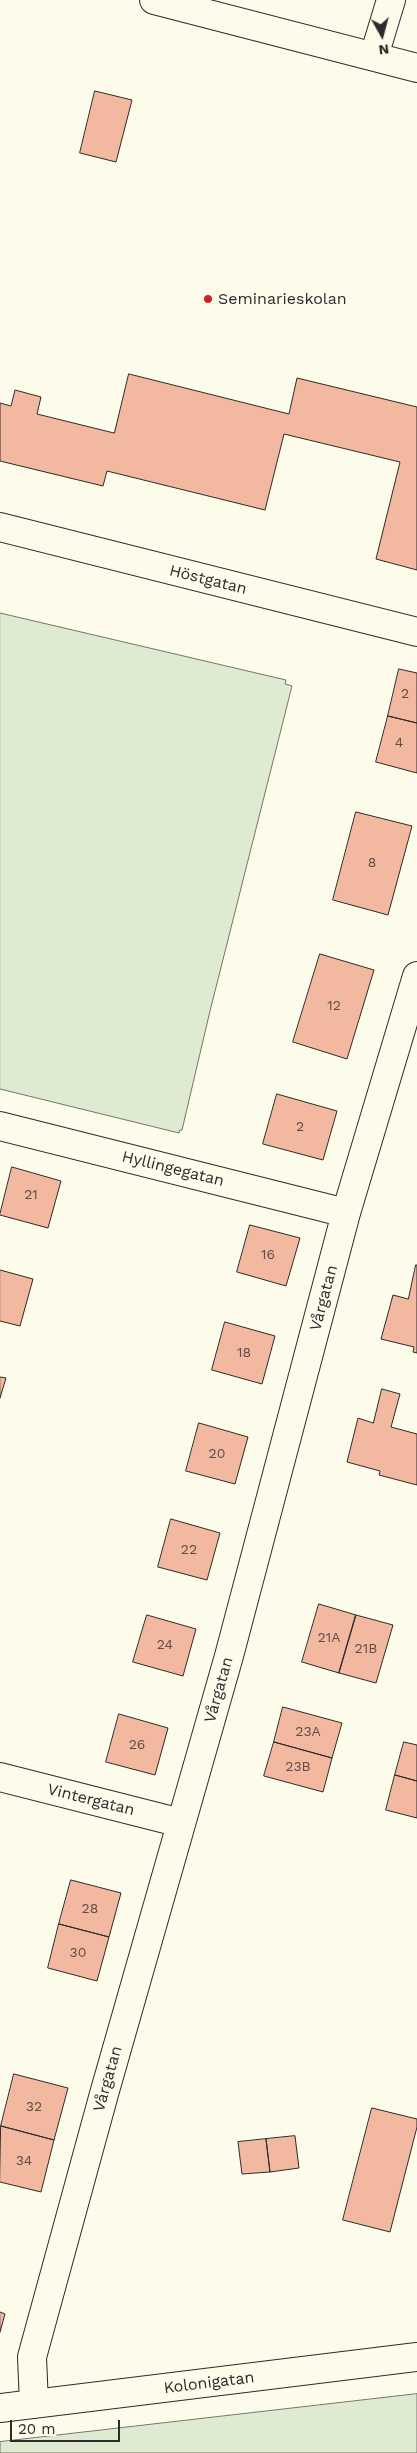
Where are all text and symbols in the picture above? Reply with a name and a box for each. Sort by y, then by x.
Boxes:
north arrow [357,10,407,60]
text: N [378,41,390,58]
place label: Seminarieskolan [218,289,347,309]
marker: Seminarieskolan [202,293,214,305]
street label: Höstgatan [167,561,249,599]
house number: 2 [401,686,409,702]
house number: 4 [395,735,403,751]
house number: 8 [368,855,376,871]
house number: 12 [327,998,341,1014]
house number: 2 [296,1119,304,1135]
street label: Hyllingegatan [120,1147,226,1191]
house number: 21 [24,1187,38,1203]
house number: 16 [261,1247,275,1263]
street label: Vårgatan [306,1263,342,1333]
house number: 18 [237,1345,251,1361]
house number: 20 [209,1446,225,1462]
house number: 22 [181,1542,197,1558]
house number: 21A [318,1630,340,1646]
house number: 24 [157,1637,173,1653]
house number: 21B [355,1641,377,1657]
street label: Vårgatan [200,1655,238,1725]
house number: 23A [295,1724,321,1740]
house number: 26 [129,1737,145,1753]
house number: 23B [285,1759,311,1775]
street label: Vintergatan [45,1780,137,1820]
house number: 28 [82,1901,98,1917]
house number: 30 [70,1945,86,1961]
street label: Vårgatan [89,2044,127,2114]
house number: 32 [26,2099,42,2115]
house number: 34 [16,2153,32,2169]
street label: Kolonigatan [163,2368,255,2398]
scale bar [12,2410,122,2442]
text: 20 m [18,2420,56,2438]

